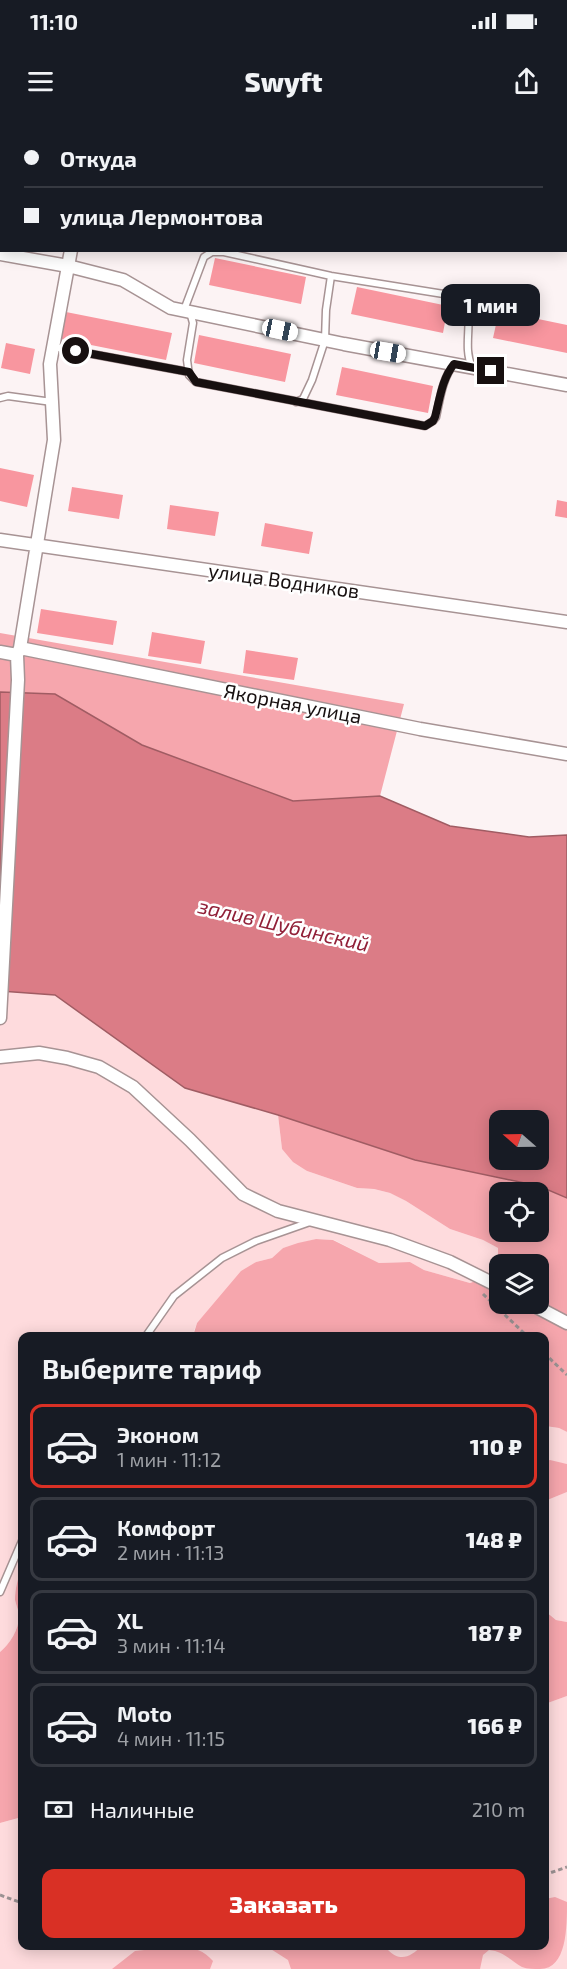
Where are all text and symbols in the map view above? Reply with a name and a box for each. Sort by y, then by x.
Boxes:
text: 11:10 [30,8,78,34]
icon: menu [24,65,57,98]
text: Swyft [245,65,322,97]
icon: share [510,65,543,98]
text: Откуда [60,145,137,171]
text: улица Лермонтова [60,203,263,229]
callout: 1 мин [442,284,540,326]
text: 1 мин [463,293,518,317]
car [261,317,299,343]
route start [62,337,89,364]
car [369,340,407,364]
route end [477,357,504,384]
street label: улица Водников [207,558,361,603]
street label: Якорная улица [222,678,364,729]
water label: залив Шубинский [195,892,372,956]
north arrow [489,1110,549,1170]
map controls [489,1110,549,1314]
button: locate [489,1182,549,1242]
button: layers [489,1254,549,1314]
text: Выберите тариф [42,1352,262,1384]
icon: car [45,1419,99,1473]
text: Эконом [117,1421,199,1447]
text: 110 ₽ [470,1433,522,1459]
text: 1 мин · 11:12 [117,1447,221,1471]
icon: car [45,1512,99,1566]
text: Комфорт [117,1514,215,1540]
text: 148 ₽ [466,1526,522,1552]
text: 2 мин · 11:13 [117,1540,224,1564]
icon: car [45,1605,99,1659]
text: XL [117,1607,143,1633]
text: 187 ₽ [468,1619,522,1645]
text: 3 мин · 11:14 [117,1633,225,1657]
icon: car [45,1698,99,1752]
text: Moto [117,1700,172,1726]
text: 166 ₽ [468,1712,522,1738]
text: 4 мин · 11:15 [117,1726,225,1750]
icon: cash [42,1793,75,1826]
text: Наличные [90,1796,194,1822]
text: 210 m [472,1797,525,1821]
button: Заказать [42,1869,525,1938]

